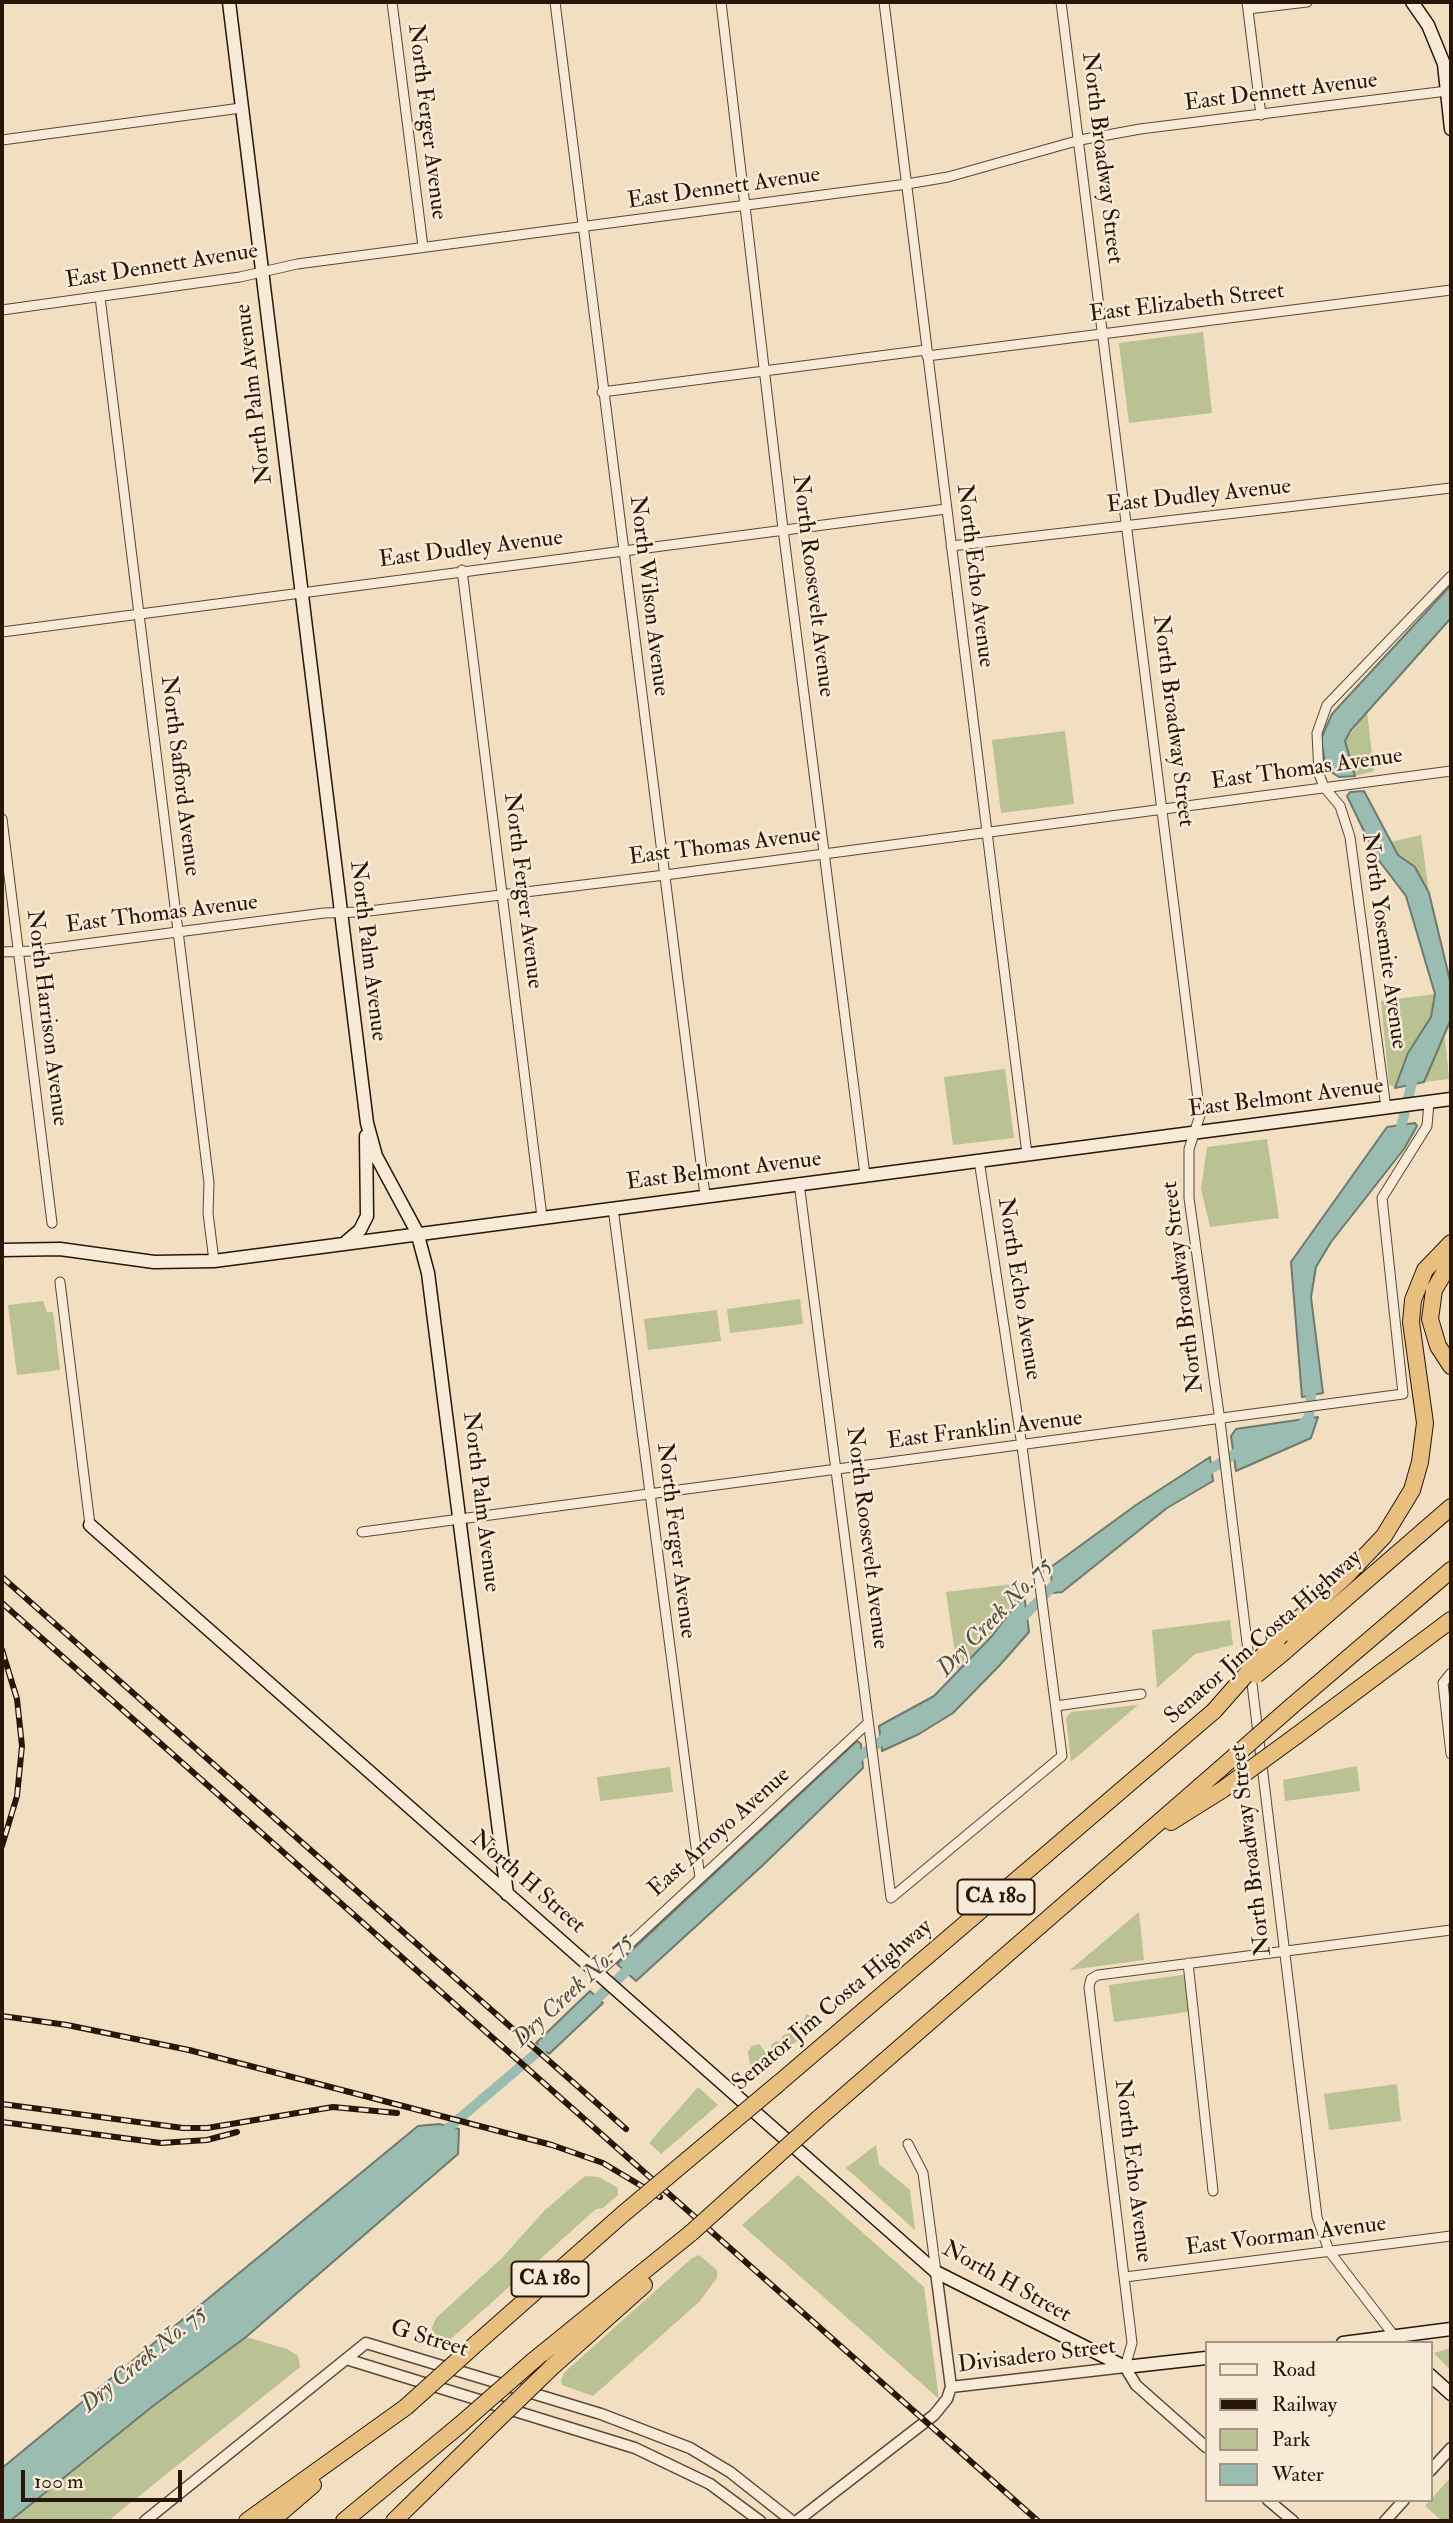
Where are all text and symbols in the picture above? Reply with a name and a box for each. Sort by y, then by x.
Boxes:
street label: North Ferger Avenue [400,23,452,221]
street label: North Broadway Street [1074,51,1128,265]
street label: East Dennett Avenue [1183,67,1379,119]
street label: East Dennett Avenue [626,162,822,216]
street label: East Dennett Avenue [64,238,260,296]
street label: East Elizabeth Street [1088,278,1286,330]
street label: North Palm Avenue [230,302,280,486]
street label: North Roosevelt Avenue [785,473,839,699]
street label: East Dudley Avenue [1106,474,1292,520]
street label: North Echo Avenue [949,483,999,669]
street label: North Wilson Avenue [622,494,674,698]
street label: East Dudley Avenue [377,525,565,575]
street label: North Broadway Street [1145,614,1199,828]
street label: North Safford Avenue [153,674,205,878]
street label: East Thomas Avenue [1210,743,1404,797]
street label: North Ferger Avenue [496,792,548,990]
street label: East Thomas Avenue [628,822,822,872]
street label: North Yosemite Avenue [1354,831,1412,1051]
street label: North Palm Avenue [342,859,392,1043]
street label: East Thomas Avenue [65,890,259,940]
street label: North Harrison Avenue [19,908,73,1128]
street label: East Belmont Avenue [1187,1073,1385,1125]
street label: East Belmont Avenue [625,1146,823,1198]
street label: North Broadway Street [1157,1180,1211,1394]
street label: North Echo Avenue [990,1196,1046,1382]
street label: East Franklin Avenue [886,1405,1084,1457]
street label: North Palm Avenue [455,1410,505,1594]
street label: North Roosevelt Avenue [839,1425,893,1651]
street label: North Ferger Avenue [649,1442,701,1640]
street label: Senator Jim Costa Highway [1160,1545,1368,1731]
water label: Dry Creek No. 75 [932,1552,1060,1684]
street label: North Broadway Street [1225,1743,1279,1957]
street label: East Arroyo Avenue [643,1762,797,1904]
street label: North H Street [464,1826,590,1940]
road number: CA 180 [958,1880,1034,1914]
street label: Senator Jim Costa Highway [727,1914,939,2098]
water label: Dry Creek No. 75 [508,1928,640,2054]
street label: North Echo Avenue [1107,2078,1157,2264]
street label: East Voorman Avenue [1184,2211,1388,2263]
street label: North H Street [937,2236,1075,2330]
road number: CA 180 [512,2262,588,2296]
water label: Dry Creek No. 75 [76,2300,214,2420]
street label: G Street [387,2315,471,2365]
street label: Divisadero Street [956,2334,1118,2380]
legend [1204,2341,1432,2502]
text: Road [1272,2356,1316,2383]
text: Railway [1272,2391,1337,2418]
text: Park [1272,2426,1310,2453]
scale bar [24,2456,186,2500]
text: Water [1272,2461,1324,2488]
text: 100 m [34,2468,84,2495]

